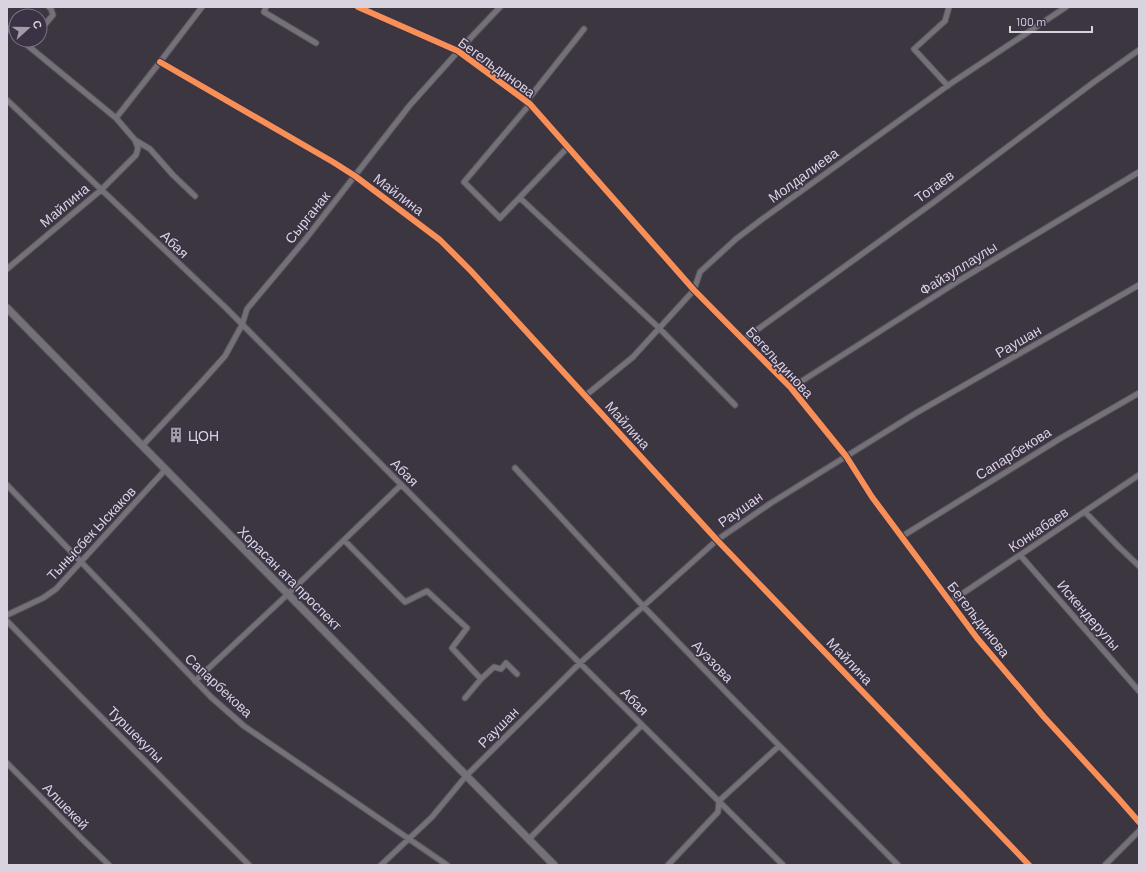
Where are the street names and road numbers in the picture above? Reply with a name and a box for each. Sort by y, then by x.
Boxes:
street label: Бегельдинова [455,33,539,101]
street label: Молдалиева [765,144,841,206]
street label: Тотаев [911,166,957,206]
street label: Майлина [370,169,428,219]
street label: Майлина [36,179,92,230]
street label: Сырганак [281,187,334,247]
street label: Абая [157,227,193,261]
street label: Файзуллаулы [916,237,1000,299]
street label: Раушан [992,321,1044,361]
street label: Бегельдинова [743,323,817,401]
street label: Майлина [602,397,654,453]
street label: Сапарбекова [972,423,1054,483]
street label: Абая [388,455,422,489]
street label: Тынысбек Ыскаков [43,482,139,584]
street label: Раушан [715,488,765,530]
street label: Конкабаев [1005,503,1071,555]
street label: Хорасан ата проспект [234,522,346,634]
street label: Искендерулы [1054,576,1124,654]
street label: Бегельдинова [944,578,1014,660]
street label: Майлина [823,634,877,688]
street label: Ауэзова [689,636,737,686]
street label: Сапарбекова [182,649,256,721]
street label: Абая [618,684,652,718]
street label: Туршекулы [104,702,168,766]
street label: Раушан [474,703,522,751]
street label: Алшекей [40,779,92,833]

